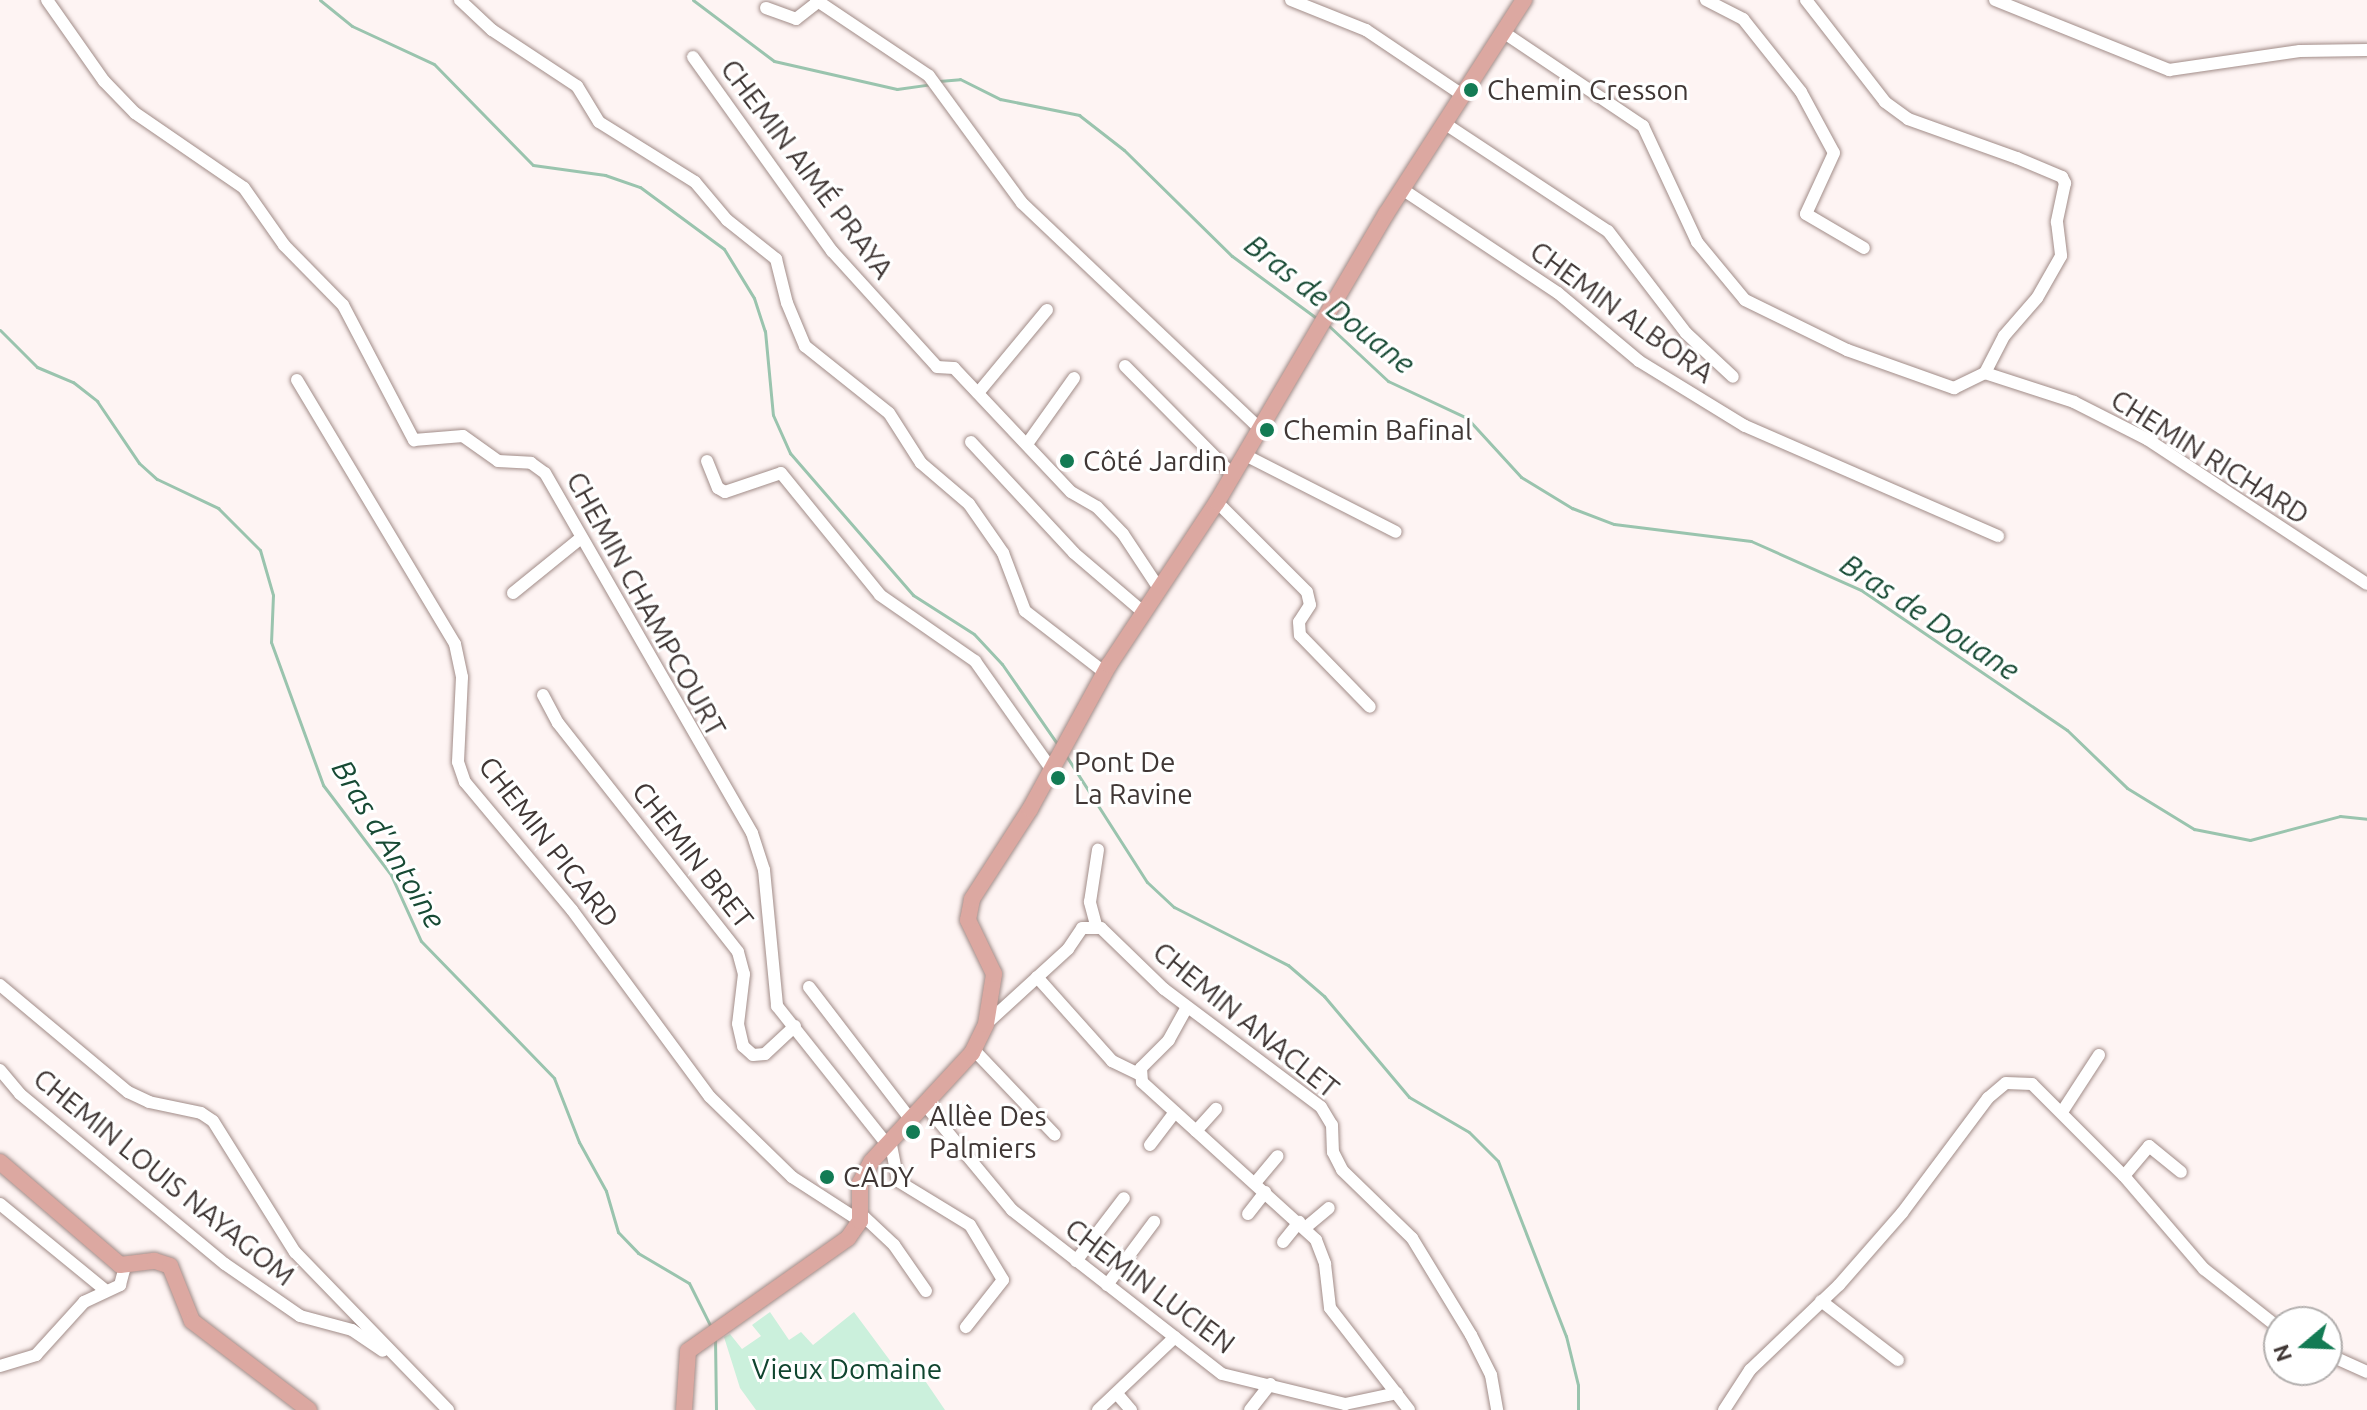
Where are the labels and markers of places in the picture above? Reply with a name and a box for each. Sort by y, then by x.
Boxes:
place label: Chemin Cresson [1487,73,1689,107]
marker: Chemin Cresson [1462,81,1480,99]
place label: Chemin Bafinal [1283,413,1472,447]
marker: Chemin Bafinal [1258,421,1276,439]
place label: Côté Jardin [1083,444,1227,478]
marker: Côté Jardin [1058,452,1076,470]
place label: Pont De La Ravine [1074,745,1193,811]
marker: Pont De La Ravine [1049,769,1067,787]
place label: Allèe Des Palmiers [929,1099,1047,1165]
marker: Allèe Des Palmiers [904,1123,922,1141]
place label: CADY [843,1160,914,1194]
marker: CADY [818,1168,836,1186]

